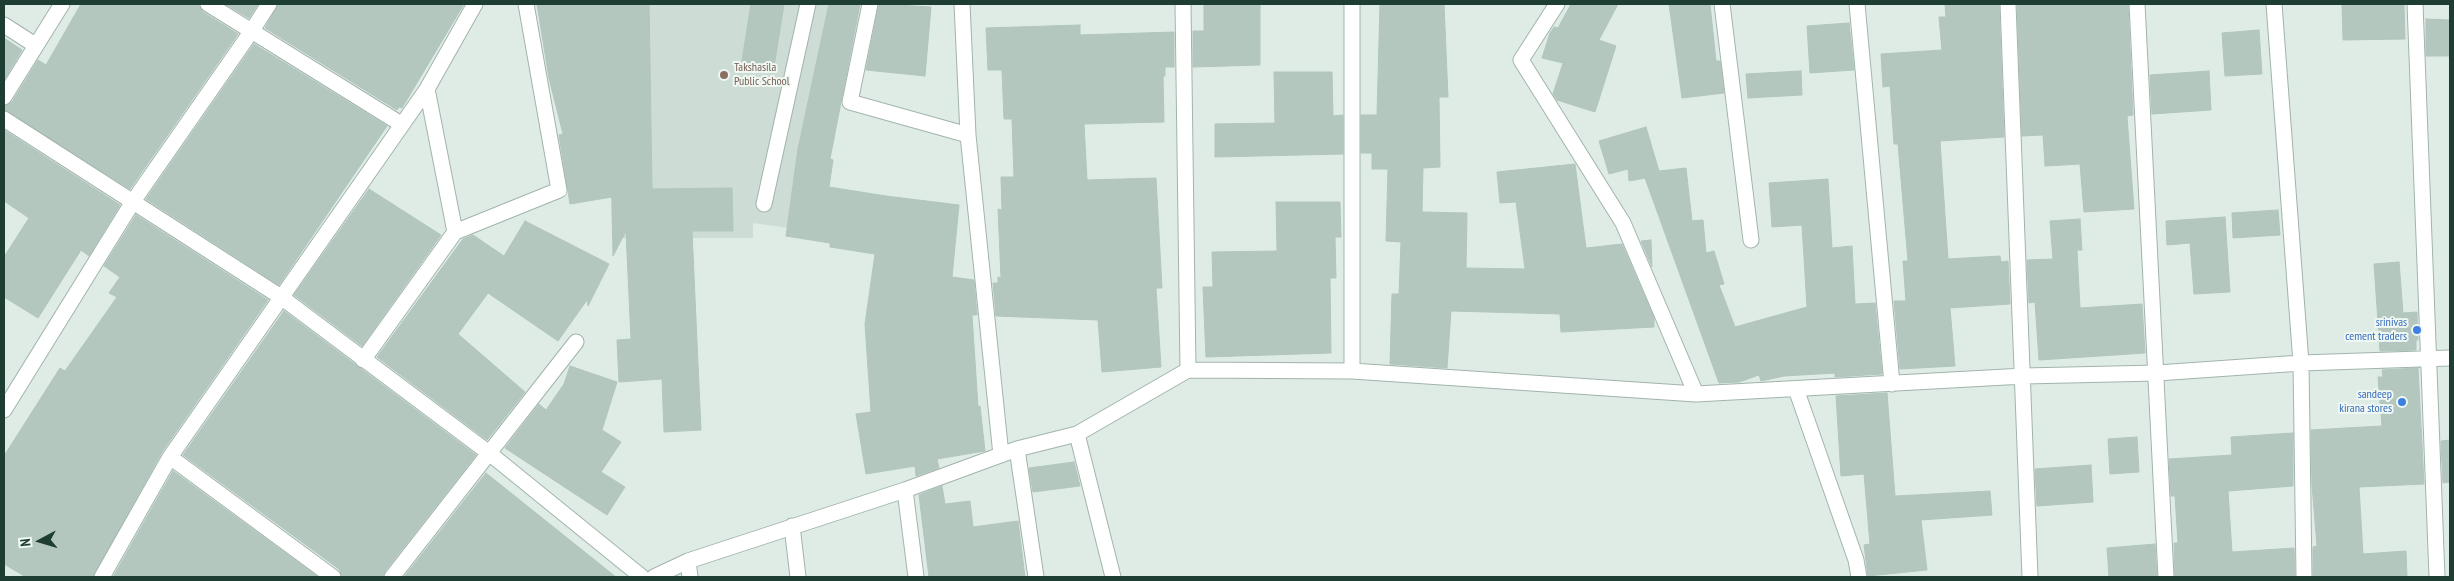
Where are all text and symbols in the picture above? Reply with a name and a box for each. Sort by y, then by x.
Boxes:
place label: Takshasila Public School [734,61,790,89]
marker: Takshasila Public School [718,69,730,81]
place label: srinivas cement traders [2345,316,2407,344]
marker: srinivas cement traders [2411,324,2423,336]
place label: sandeep kirana stores [2339,388,2392,416]
marker: sandeep kirana stores [2396,396,2408,408]
north arrow [15,516,65,566]
text: N [16,538,34,547]

